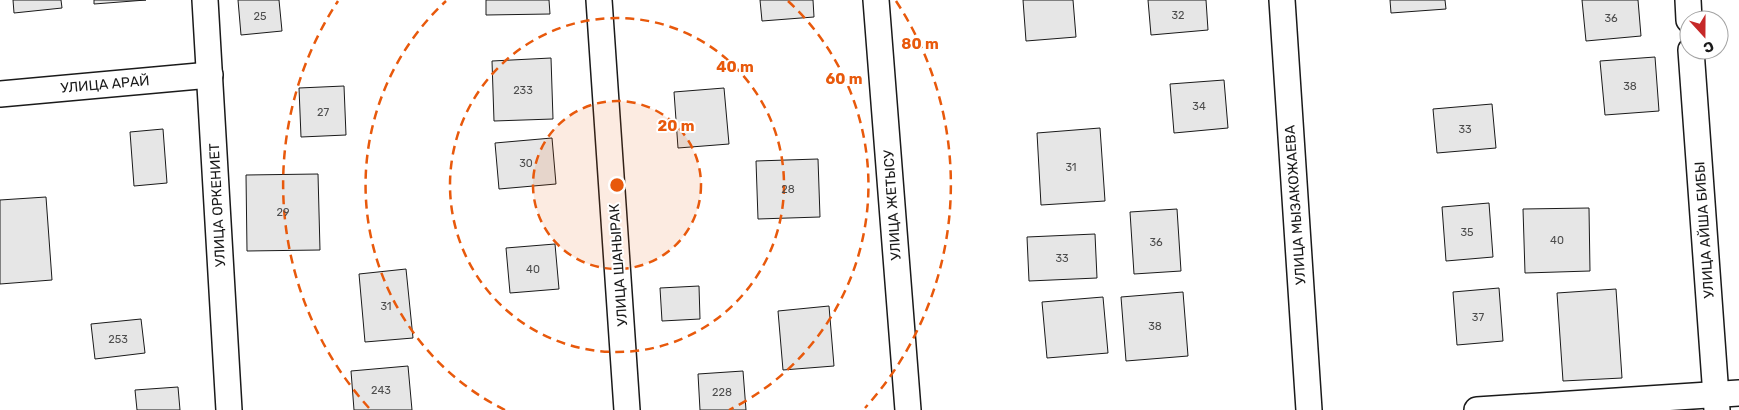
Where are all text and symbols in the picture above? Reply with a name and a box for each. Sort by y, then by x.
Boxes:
house number: 32 [1171,9,1185,22]
house number: 25 [254,10,267,23]
north arrow [1679,10,1729,60]
house number: 36 [1604,12,1618,25]
text: 80 m [901,35,939,53]
text: С [1701,37,1716,56]
text: 40 m [716,58,754,76]
text: 60 m [826,70,862,88]
street label: УЛИЦА АРАЙ [60,71,150,97]
house number: 38 [1623,80,1637,93]
house number: 233 [513,84,533,97]
house number: 34 [1192,100,1206,113]
house number: 27 [317,106,329,119]
text: 20 m [658,117,694,135]
house number: 33 [1458,123,1472,136]
street label: УЛИЦА МЫЗАКОЖАЕВА [1281,124,1310,285]
street label: УЛИЦА ОРКЕНИЕТ [206,143,229,267]
street label: УЛИЦА ЖЕТЫСУ [880,148,905,261]
house number: 30 [519,157,533,170]
house number: 31 [1065,161,1077,174]
street label: УЛИЦА АЙША БИБЫ [1690,161,1718,299]
centre of rings [608,176,626,194]
house number: 28 [781,183,795,196]
street label: УЛИЦА ШАНЫРАК [606,203,631,327]
house number: 29 [277,206,289,219]
house number: 35 [1460,226,1474,239]
house number: 40 [1550,234,1564,247]
house number: 36 [1149,236,1163,249]
house number: 33 [1055,252,1069,265]
house number: 40 [526,263,540,276]
house number: 31 [380,300,392,313]
house number: 37 [1472,311,1484,324]
house number: 38 [1148,320,1162,333]
house number: 253 [108,333,128,346]
house number: 243 [371,384,391,397]
house number: 228 [712,386,732,399]

